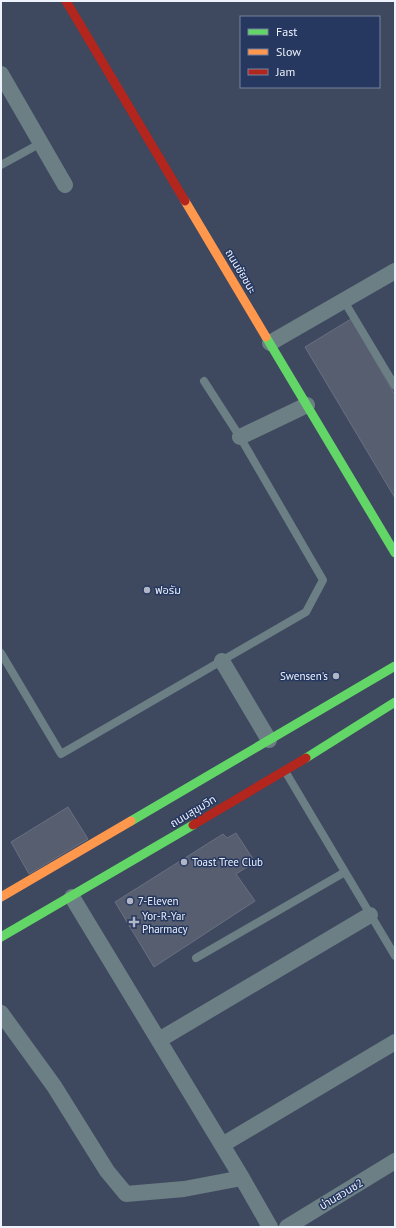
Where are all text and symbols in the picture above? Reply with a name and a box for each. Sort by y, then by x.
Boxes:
legend [240,16,380,88]
text: Fast [276,24,297,39]
text: Slow [276,44,301,59]
text: Jam [275,64,295,79]
street label: ถนนชัยชนะ [222,246,260,296]
place label: ฟอรัม [155,583,181,597]
marker: ฟอรัม [142,585,152,595]
place label: Swensen's [280,669,328,683]
marker: Swensen's [331,671,341,681]
street label: ถนนสุขุมวิท [167,792,219,830]
place label: Toast Tree Club [192,855,263,869]
marker: Toast Tree Club [179,857,189,867]
place label: 7-Eleven [138,894,179,908]
marker: 7-Eleven [125,896,135,906]
place label: Yor-R-Yar Pharmacy [142,909,189,936]
marker: Yor-R-Yar Pharmacy [129,917,139,927]
street label: บ่านสวนซ2 [317,1176,365,1212]

